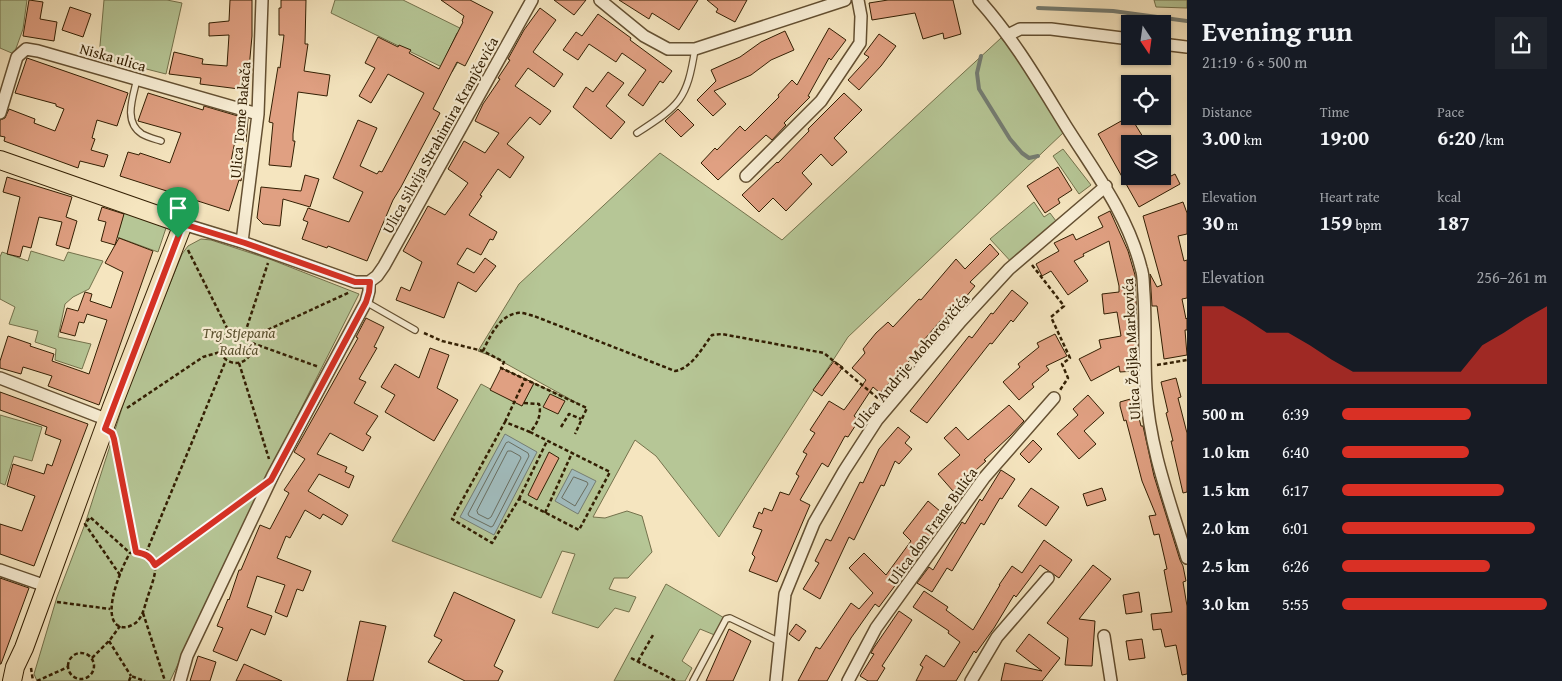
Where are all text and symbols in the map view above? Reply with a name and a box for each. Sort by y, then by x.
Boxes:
text: Evening run [1202,10,1353,51]
north arrow [1121,15,1171,65]
map controls [1121,15,1171,185]
button: share [1495,17,1547,69]
street label: Ulica Silvija Strahimira Kranjčevića [377,33,503,237]
street label: Niska ulica [77,37,149,77]
text: 21:19 · 6 × 500 m [1202,50,1307,74]
street label: Ulica Tome Bakača [224,61,256,179]
button: locate [1121,75,1171,125]
text: Distance [1202,102,1252,122]
text: Time [1320,102,1349,122]
text: Pace [1437,102,1464,122]
text: 3.00 [1202,122,1241,153]
text: 19:00 [1320,122,1369,153]
text: 6:20 [1437,122,1476,153]
text: km [1241,130,1262,150]
text: /km [1476,130,1504,150]
button: layers [1121,135,1171,185]
pin [157,187,199,238]
text: Elevation [1202,187,1257,207]
text: Heart rate [1320,187,1380,207]
text: kcal [1437,187,1461,207]
icon: arrive [164,194,192,222]
text: 30 [1202,207,1224,238]
text: 159 [1320,207,1352,238]
text: 187 [1437,207,1470,238]
text: m [1224,215,1238,235]
text: bpm [1352,215,1382,235]
text: Elevation [1202,265,1265,289]
text: 256–261 m [1477,265,1547,289]
street label: Ulica Željka Markovića [1117,277,1145,421]
street label: Ulica Andrije Mohorovičića [848,289,974,433]
park label: Trg Stjepana Radića [202,322,276,360]
text: 500 m [1202,402,1244,426]
text: 6:39 [1282,402,1309,426]
text: 1.0 km [1202,440,1249,464]
text: 6:40 [1282,440,1309,464]
street label: Ulica don Frane Bulića [882,463,982,589]
text: 1.5 km [1202,478,1249,502]
text: 6:17 [1282,478,1309,502]
text: 2.0 km [1202,516,1249,540]
text: 6:01 [1282,516,1309,540]
text: 2.5 km [1202,554,1249,578]
text: 6:26 [1282,554,1309,578]
text: 3.0 km [1202,592,1249,616]
text: 5:55 [1282,592,1309,616]

